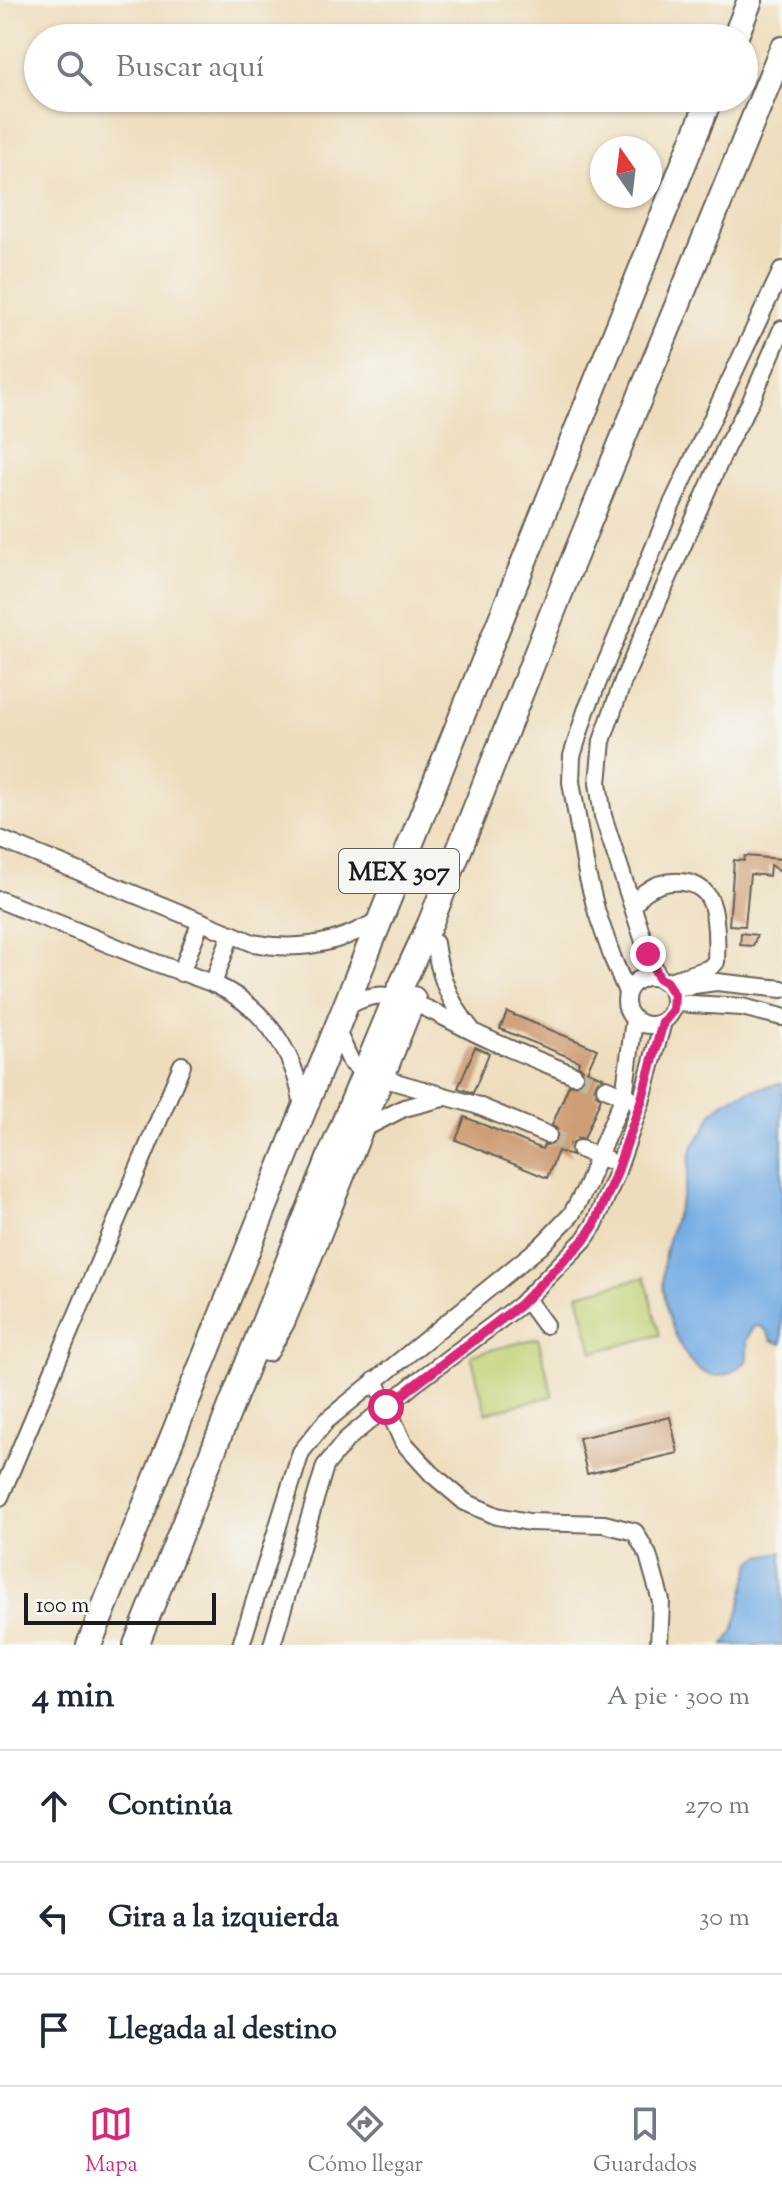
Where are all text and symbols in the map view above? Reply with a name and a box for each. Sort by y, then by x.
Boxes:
search box [24,24,758,112]
icon: search [52,46,96,90]
text: Buscar aquí [116,47,264,90]
north arrow [590,136,662,208]
road number: MEX 307 [339,849,459,893]
route end [630,936,666,972]
route start [368,1389,404,1425]
scale bar [24,1589,216,1625]
text: 100 m [36,1591,89,1623]
text: 4 min [32,1673,114,1722]
text: A pie · 300 m [607,1679,750,1716]
icon: ahead [32,1784,76,1828]
text: Continúa [108,1785,233,1828]
text: 270 m [685,1788,750,1825]
icon: left [32,1896,76,1940]
text: Gira a la izquierda [108,1897,339,1940]
text: 30 m [699,1900,750,1937]
icon: arrive [32,2008,76,2052]
text: Llegada al destino [108,2009,337,2052]
tab: Mapa [85,2102,138,2182]
tab: Cómo llegar [308,2102,423,2182]
tab: Guardados [593,2102,697,2182]

